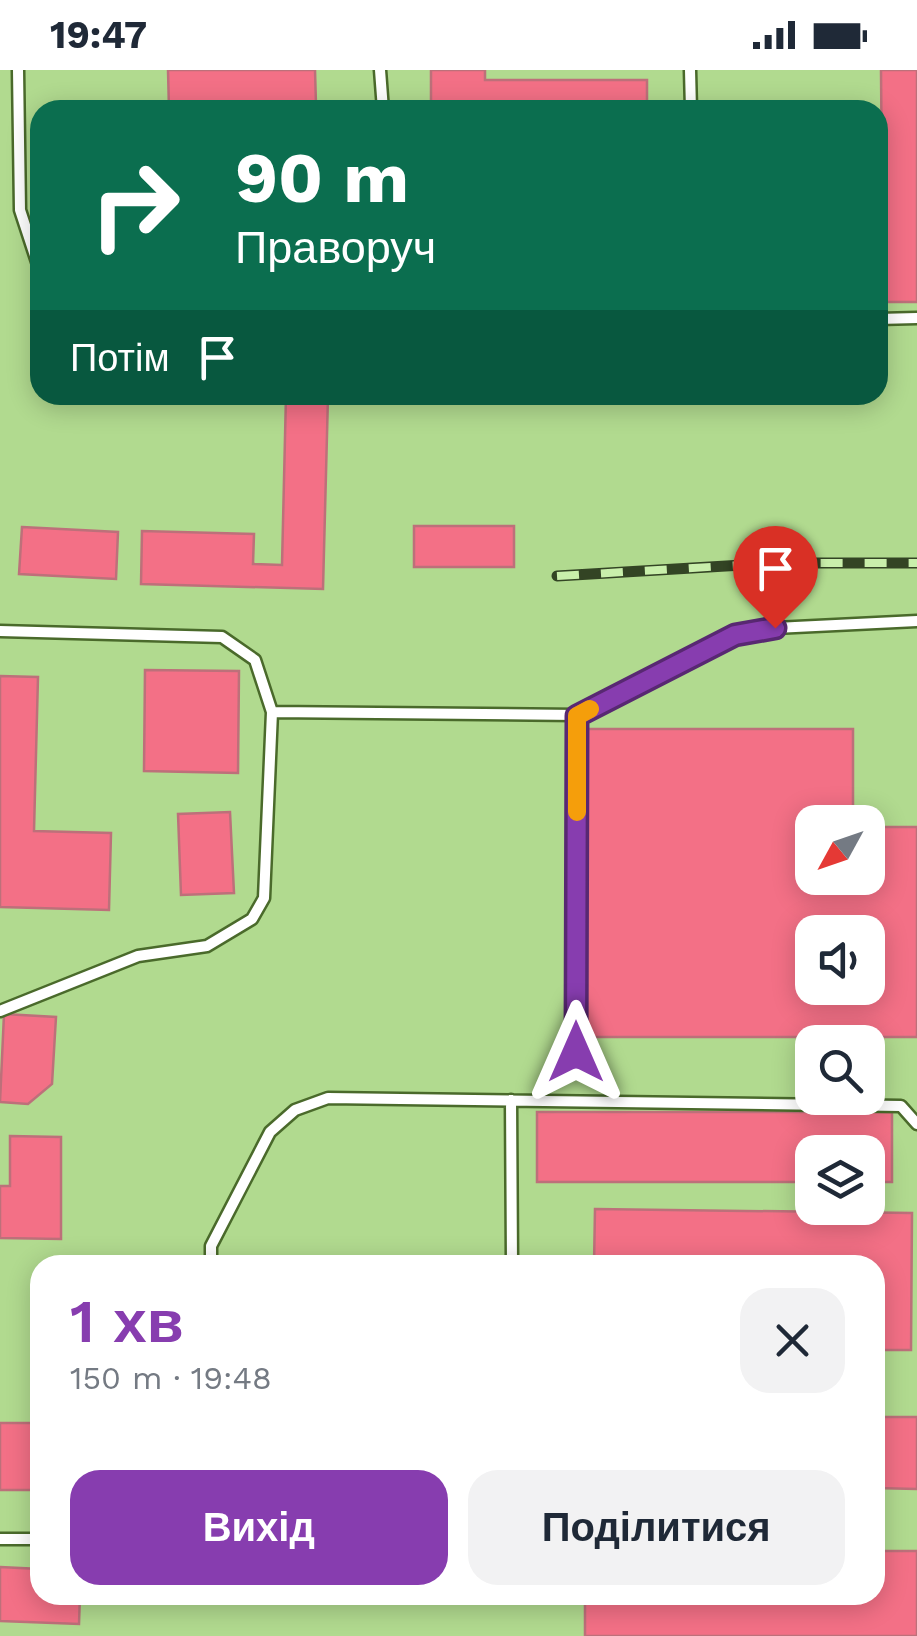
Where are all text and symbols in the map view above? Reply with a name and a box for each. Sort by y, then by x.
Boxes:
text: 19:47 [50,13,147,57]
text: 90 m [235,137,409,219]
icon: right [70,140,200,270]
text: Праворуч [235,221,436,274]
icon: arrive [190,330,245,385]
text: Потім [70,336,170,380]
pin [733,526,818,629]
icon: arrive [748,541,803,596]
north arrow [795,805,885,895]
map controls [795,805,885,1225]
button: sound [795,915,885,1005]
position arrow [524,1000,628,1104]
button: search [795,1025,885,1115]
button: layers [795,1135,885,1225]
text: 1 хв [70,1286,184,1357]
button: close [740,1288,845,1393]
text: 150 m · 19:48 [70,1359,272,1397]
button: Вихід [70,1470,448,1585]
button: Поділитися [468,1470,845,1585]

